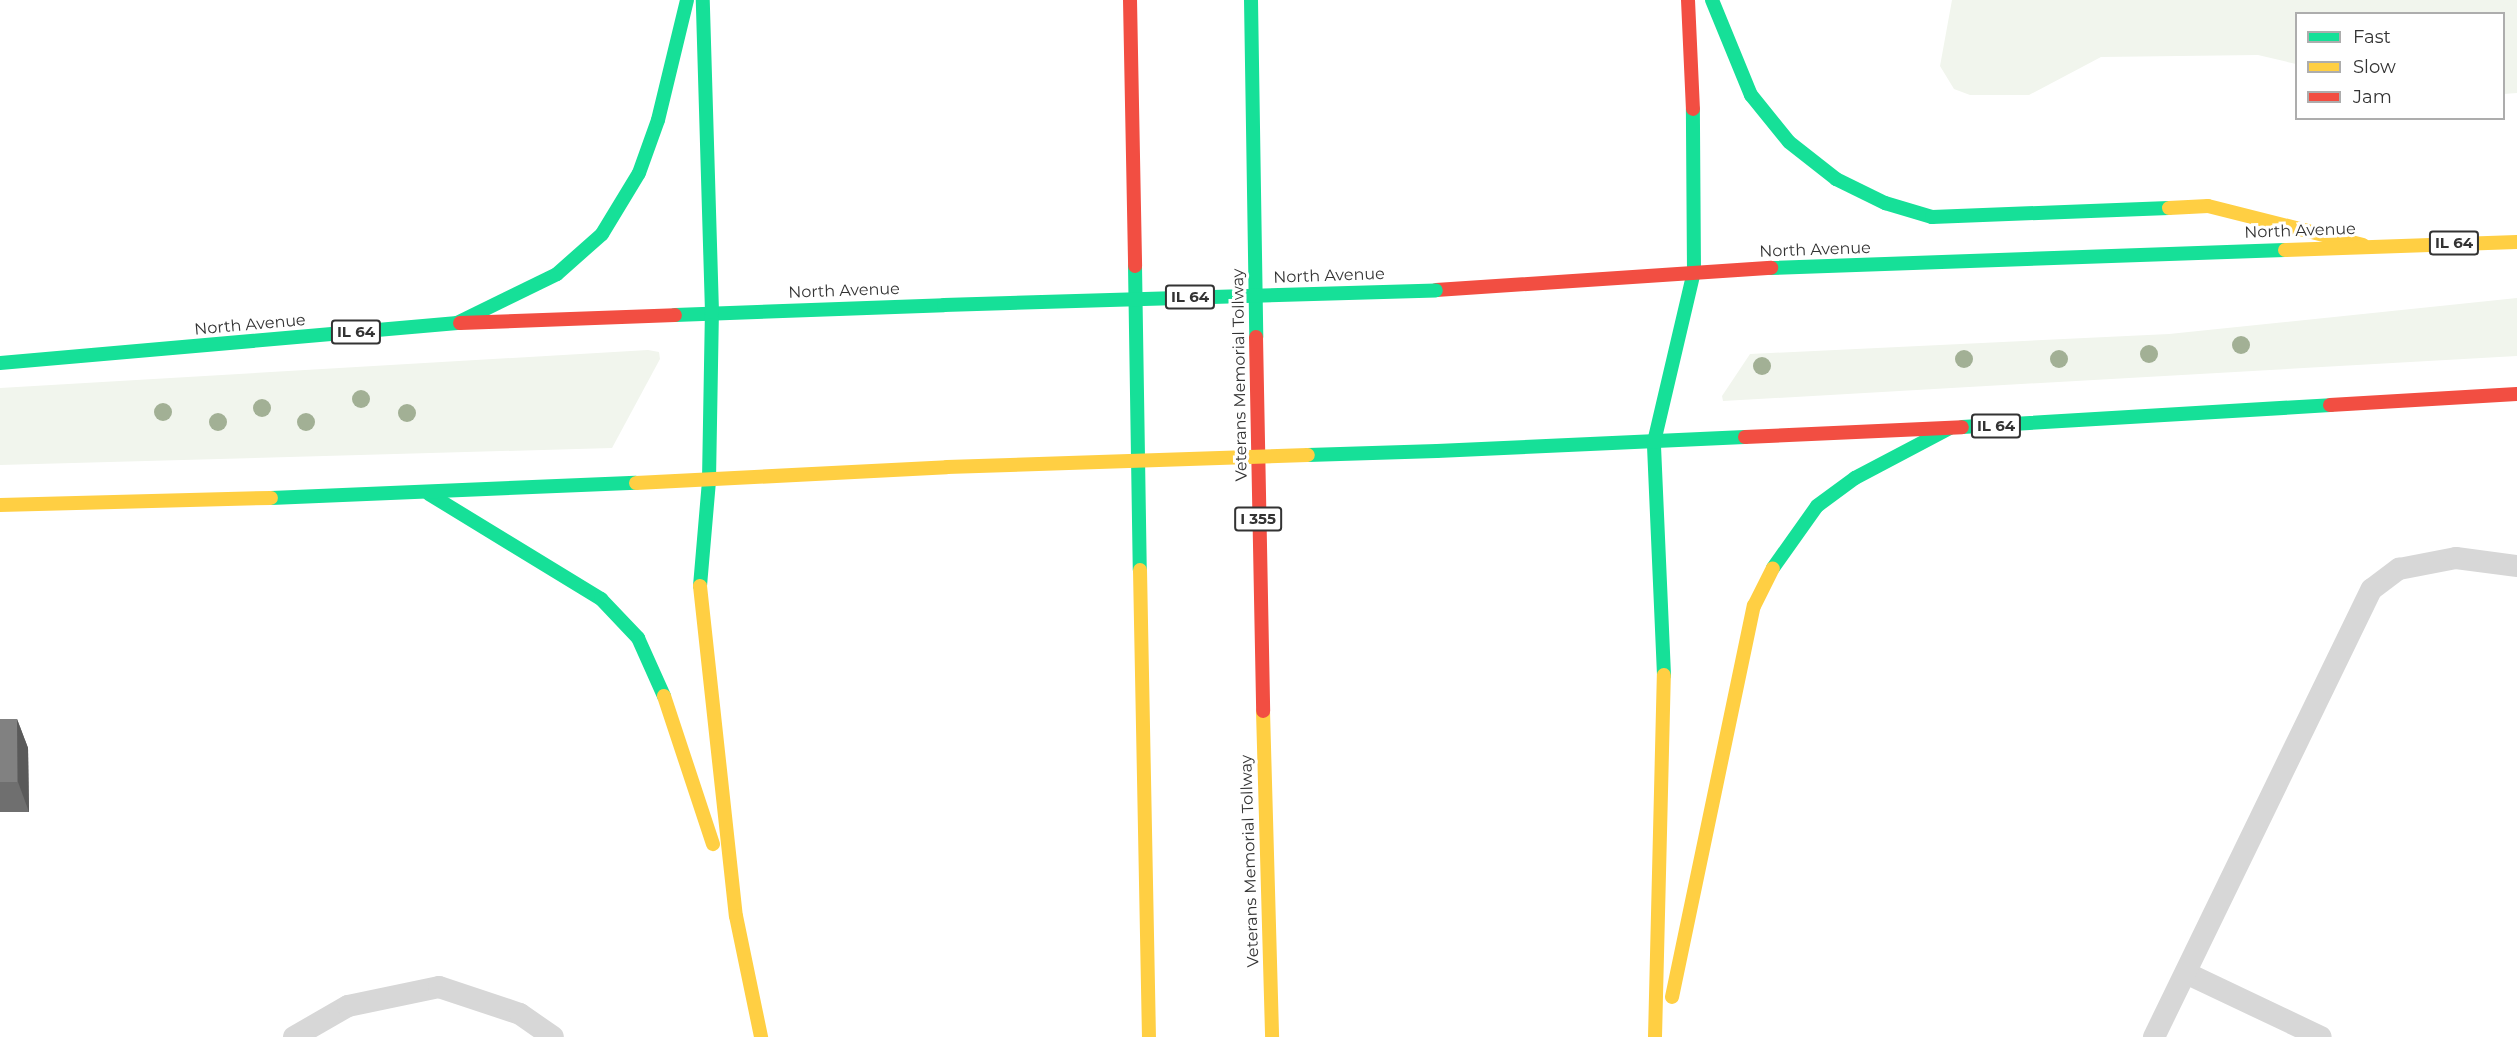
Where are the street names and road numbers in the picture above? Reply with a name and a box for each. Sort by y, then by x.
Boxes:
street label: North Avenue [2244,219,2356,243]
road number: IL 64 [2428,231,2480,255]
street label: North Avenue [1759,238,1871,262]
street label: North Avenue [1273,264,1385,288]
street label: Veterans Memorial Tollway [1229,268,1251,482]
street label: North Avenue [788,279,900,303]
road number: IL 64 [1164,285,1216,309]
street label: North Avenue [194,311,306,339]
road number: IL 64 [330,320,382,344]
road number: IL 64 [1970,414,2022,438]
road number: I 355 [1234,507,1282,531]
street label: Veterans Memorial Tollway [1237,754,1263,968]

